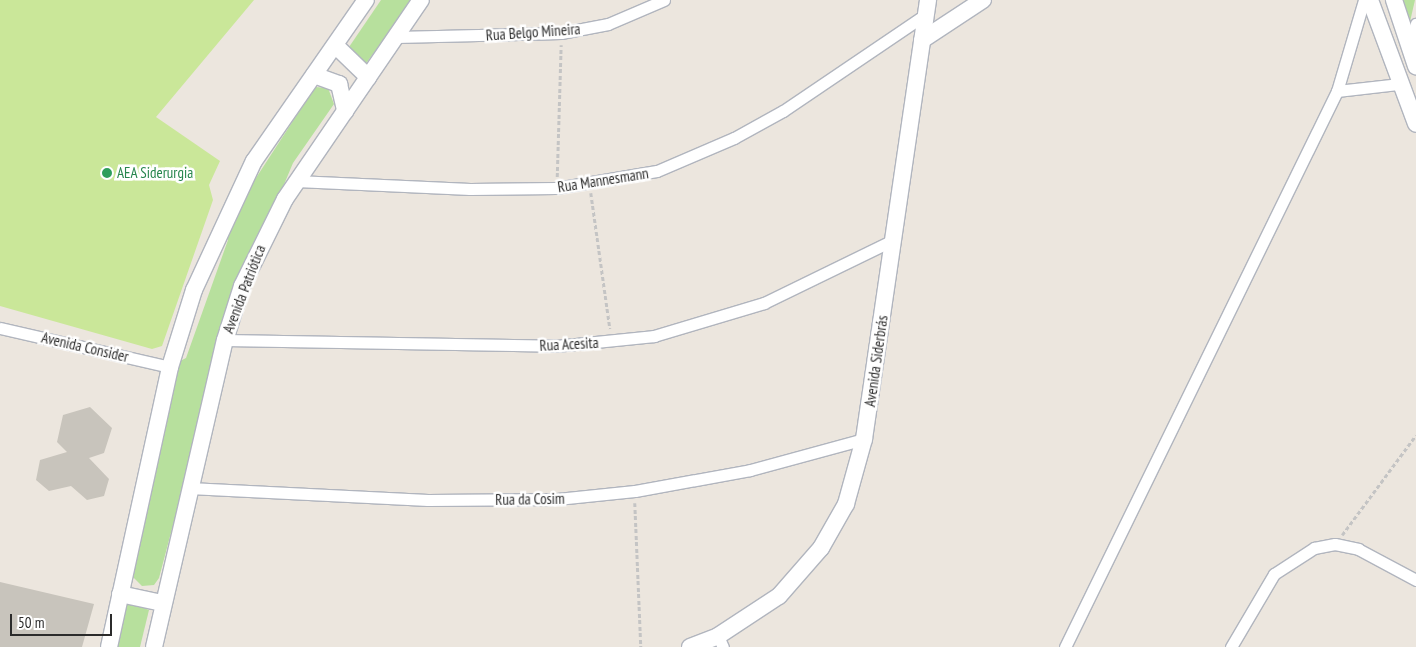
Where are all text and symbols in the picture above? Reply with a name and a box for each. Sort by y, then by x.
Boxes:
street label: Rua Belgo Mineira [485,20,581,44]
place label: AEA Siderurgia [117,164,194,182]
street label: Rua Mannesmann [556,164,650,196]
marker: AEA Siderurgia [101,167,113,179]
street label: Avenida Patriótica [219,242,269,336]
street label: Avenida Siderbrás [861,314,891,408]
street label: Avenida Consider [40,328,130,366]
street label: Rua Acesita [539,333,599,355]
street label: Rua da Cosim [495,489,565,509]
scale bar [12,604,115,636]
text: 50 m [18,613,44,632]

